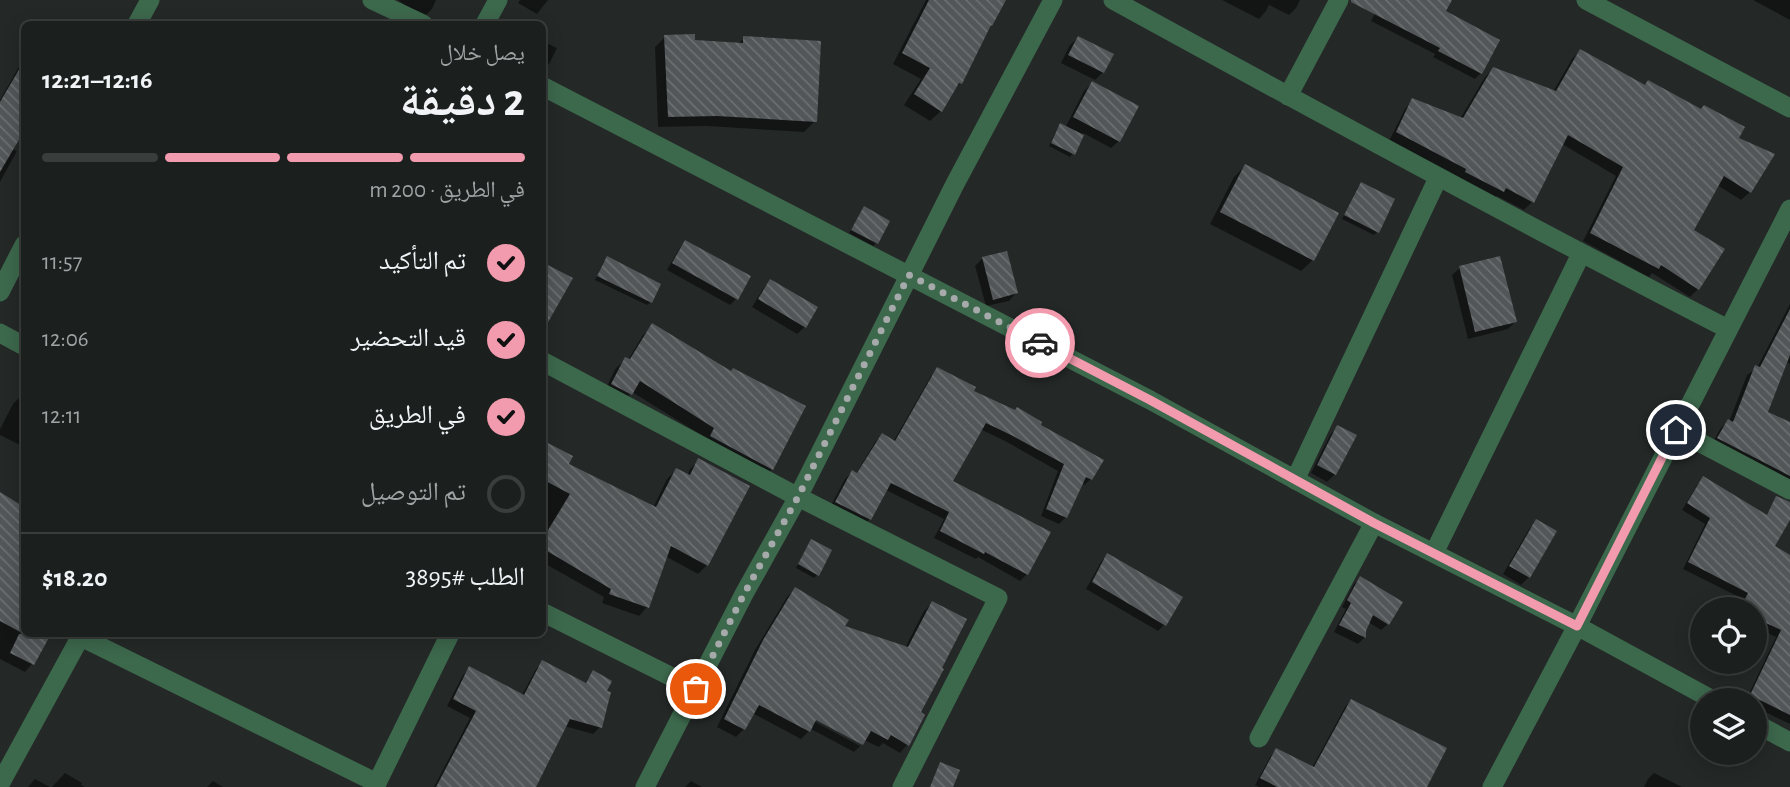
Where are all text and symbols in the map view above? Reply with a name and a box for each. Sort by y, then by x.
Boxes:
text: يصل خلال [439,42,525,65]
text: 12:16–12:21 [42,67,153,93]
text: 2 دقيقة [400,78,525,124]
text: في الطريق · 200 m [369,179,525,202]
icon: check [487,244,525,282]
text: تم التأكيد [379,248,466,274]
text: 11:57 [42,251,82,274]
courier [1005,308,1075,378]
icon: check [487,321,525,359]
icon: car [1021,324,1059,362]
text: قيد التحضير [351,325,466,351]
text: 12:06 [42,328,89,351]
icon: check [487,398,525,436]
pin [1646,400,1706,460]
text: في الطريق [369,402,466,428]
text: 12:11 [42,405,81,428]
icon: home [1657,411,1695,449]
text: تم التوصيل [361,479,466,505]
text: الطلب #3895 [406,564,525,590]
text: $18.20 [42,565,108,591]
map controls [1690,597,1767,765]
button: locate [1690,597,1767,674]
pin [666,659,726,719]
icon: bag [677,670,715,708]
button: layers [1690,688,1767,765]

